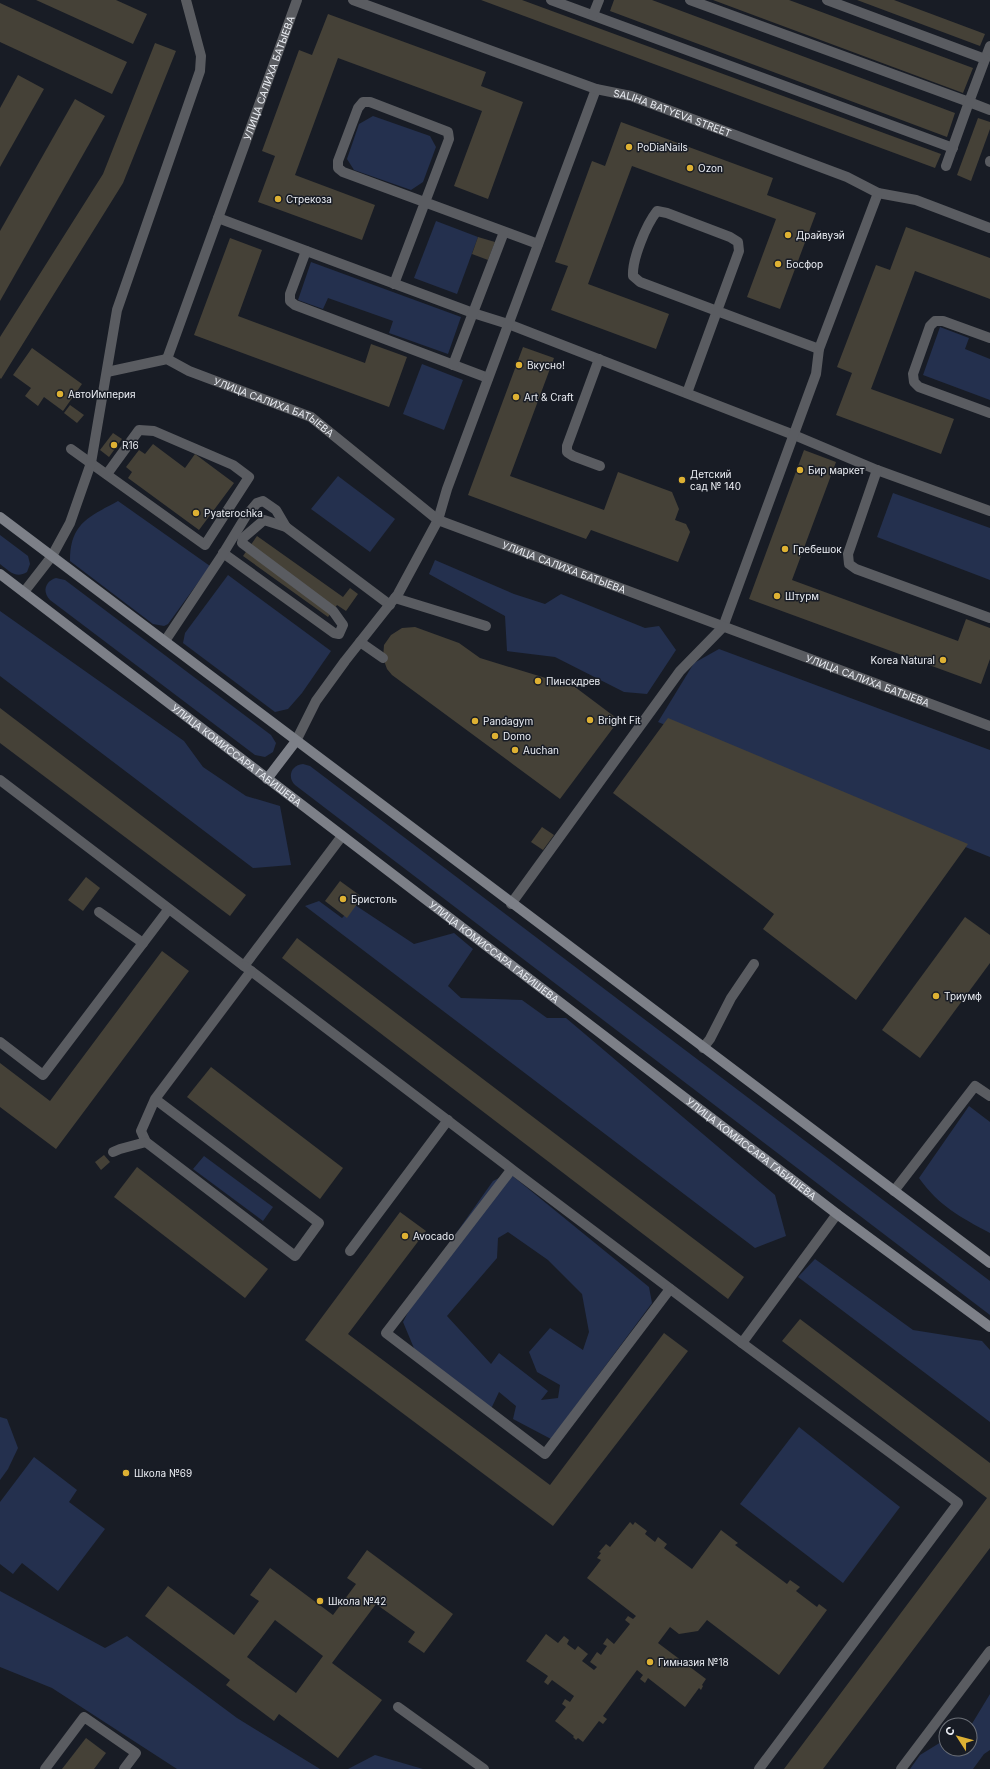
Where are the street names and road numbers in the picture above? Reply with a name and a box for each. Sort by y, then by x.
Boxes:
street label: УЛИЦА САЛИХА БАТЫЕВА [241,14,297,142]
street label: SALIHA BATYEVA STREET [612,87,733,139]
street label: УЛИЦА САЛИХА БАТЫЕВА [212,375,336,439]
street label: УЛИЦА САЛИХА БАТЫЕВА [501,539,628,596]
street label: УЛИЦА САЛИХА БАТЫЕВА [804,652,931,709]
street label: УЛИЦА КОМИССАРА ГАБИШЕВА [169,701,304,809]
street label: УЛИЦА КОМИССАРА ГАБИШЕВА [427,898,562,1005]
street label: УЛИЦА КОМИССАРА ГАБИШЕВА [684,1095,819,1202]

